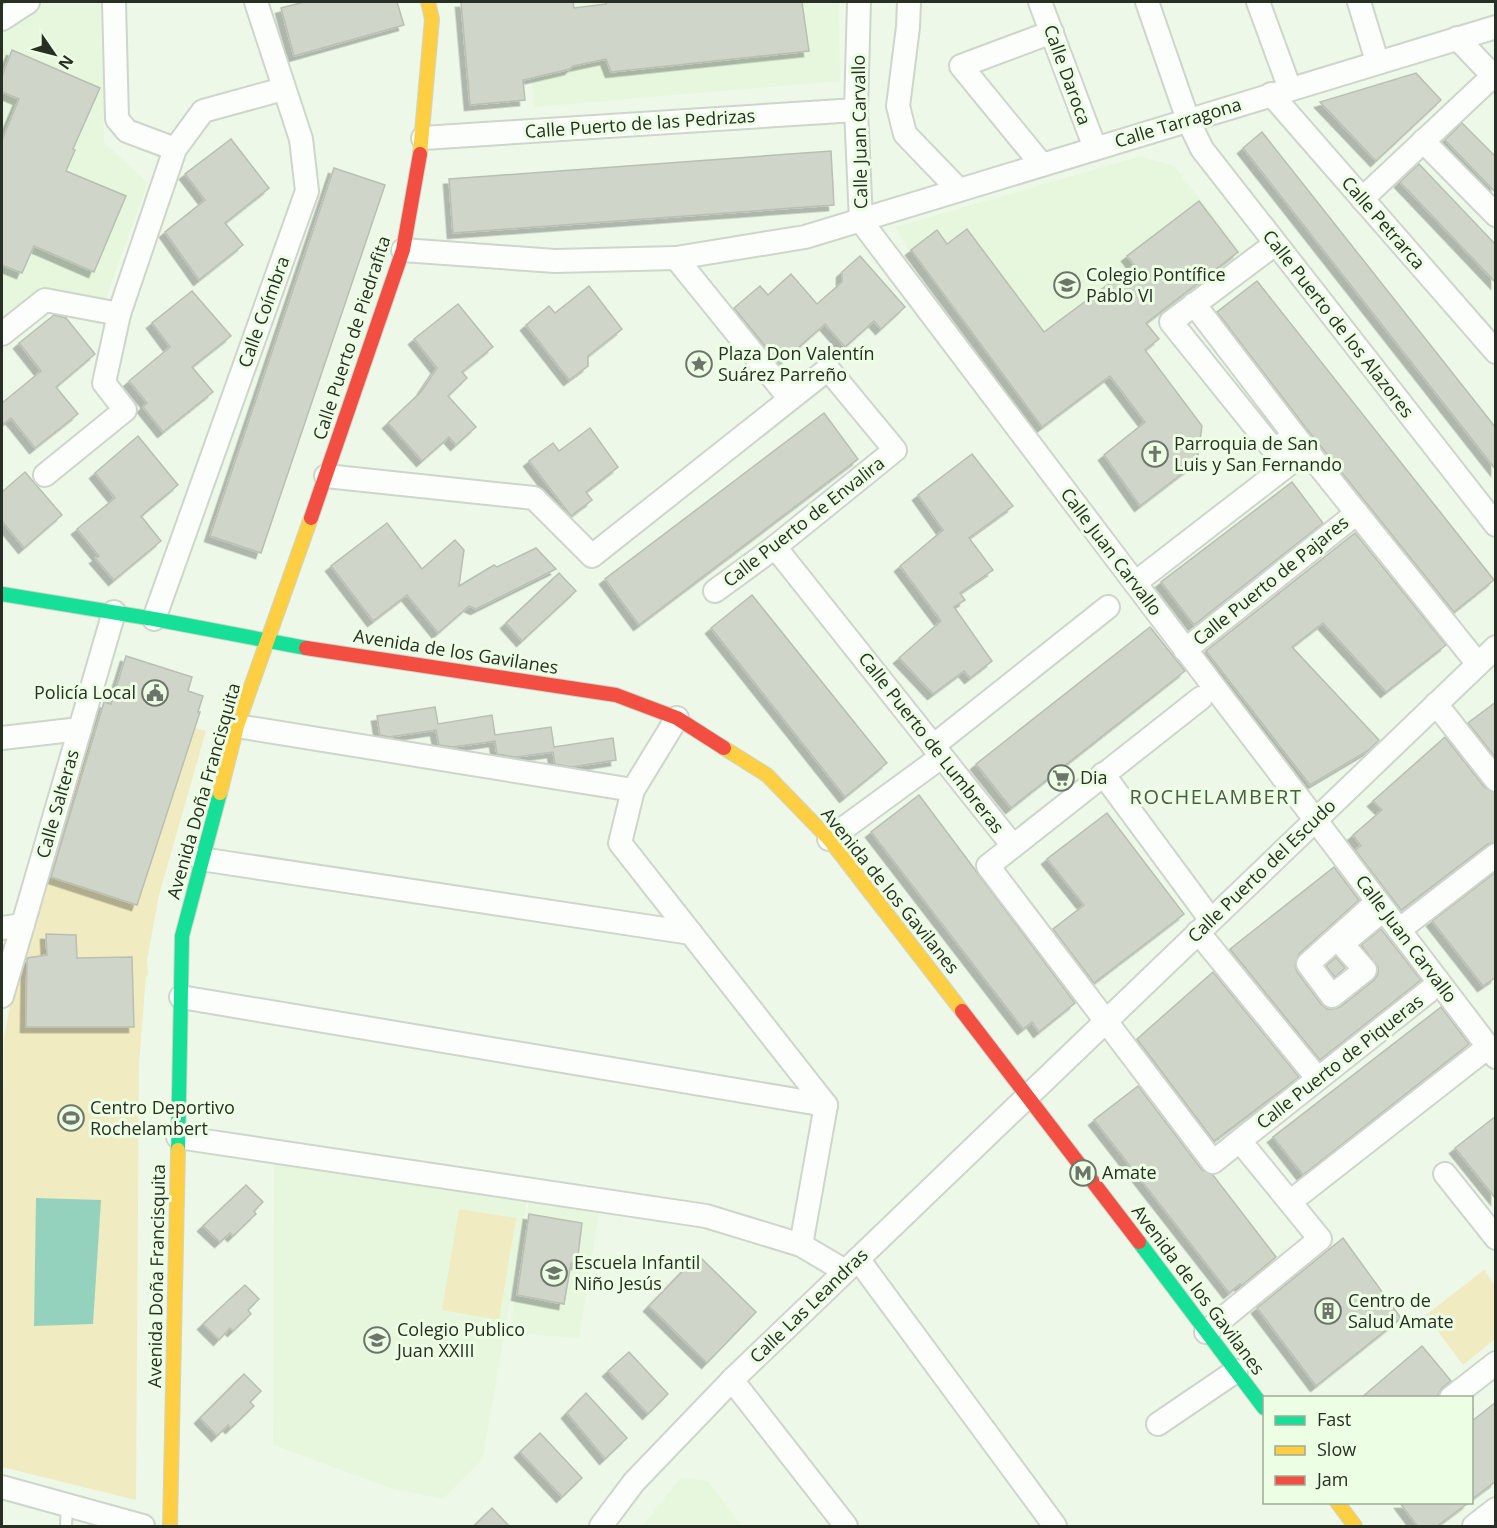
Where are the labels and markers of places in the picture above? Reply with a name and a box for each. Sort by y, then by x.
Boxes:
place label: Colegio Pontífice Pablo VI [1086,262,1226,307]
school or university icon: Colegio Pontífice Pablo VI [1052,270,1082,300]
place label: Plaza Don Valentín Suárez Parreño [718,341,875,386]
place icon: Plaza Don Valentín Suárez Parreño [684,349,714,379]
place label: Parroquia de San Luis y San Fernando [1174,431,1342,476]
church icon: Parroquia de San Luis y San Fernando [1140,439,1170,469]
public building icon: Policía Local [140,678,170,708]
place label: Policía Local [34,680,136,704]
supermarket icon: Dia [1046,763,1076,793]
place label: Dia [1080,765,1108,789]
place label: Centro Deportivo Rochelambert [90,1095,235,1140]
sports icon: Centro Deportivo Rochelambert [56,1103,86,1133]
metro station icon: Amate [1068,1158,1098,1188]
place label: Amate [1102,1160,1157,1184]
place label: Escuela Infantil Niño Jesús [574,1250,700,1295]
school or university icon: Escuela Infantil Niño Jesús [539,1258,569,1288]
place label: Centro de Salud Amate [1348,1288,1454,1333]
building icon: Centro de Salud Amate [1313,1296,1343,1326]
place label: Colegio Publico Juan XXIII [395,1317,525,1362]
school or university icon: Colegio Publico Juan XXIII [362,1325,392,1355]

